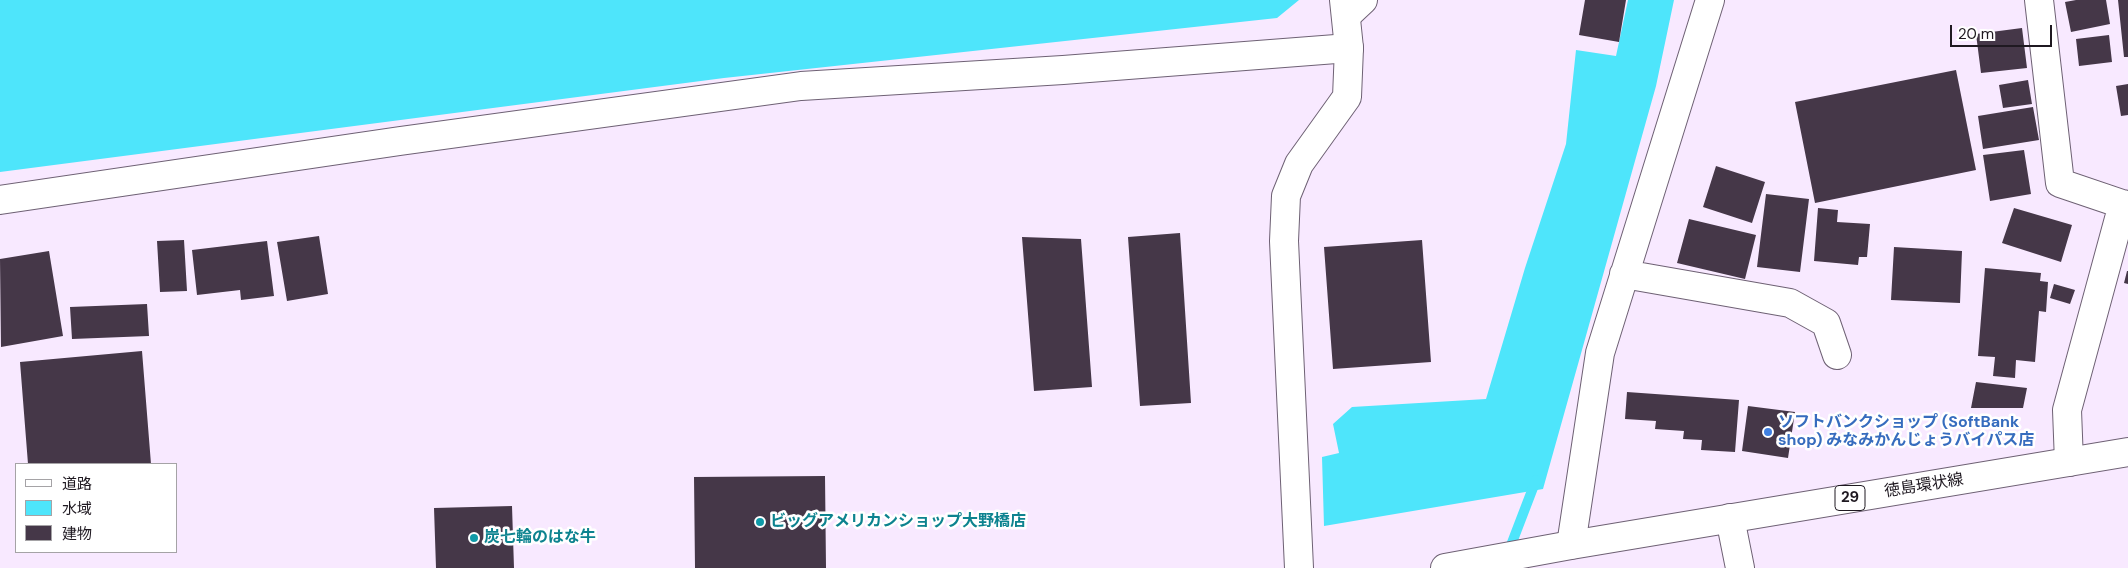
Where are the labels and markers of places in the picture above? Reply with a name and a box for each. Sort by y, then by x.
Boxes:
place label: ソフトバンクショップ (SoftBank shop) みなみかんじょうバイパス店 [1778,413,2034,451]
marker: ソフトバンクショップ (SoftBank shop) みなみかんじょうバイパス店 [1762,426,1774,438]
place label: ビッグアメリカンショップ大野橋店 [770,512,1026,532]
marker: ビッグアメリカンショップ大野橋店 [754,516,766,528]
place label: 炭七輪のはな牛 [484,528,596,548]
marker: 炭七輪のはな牛 [468,532,480,544]

